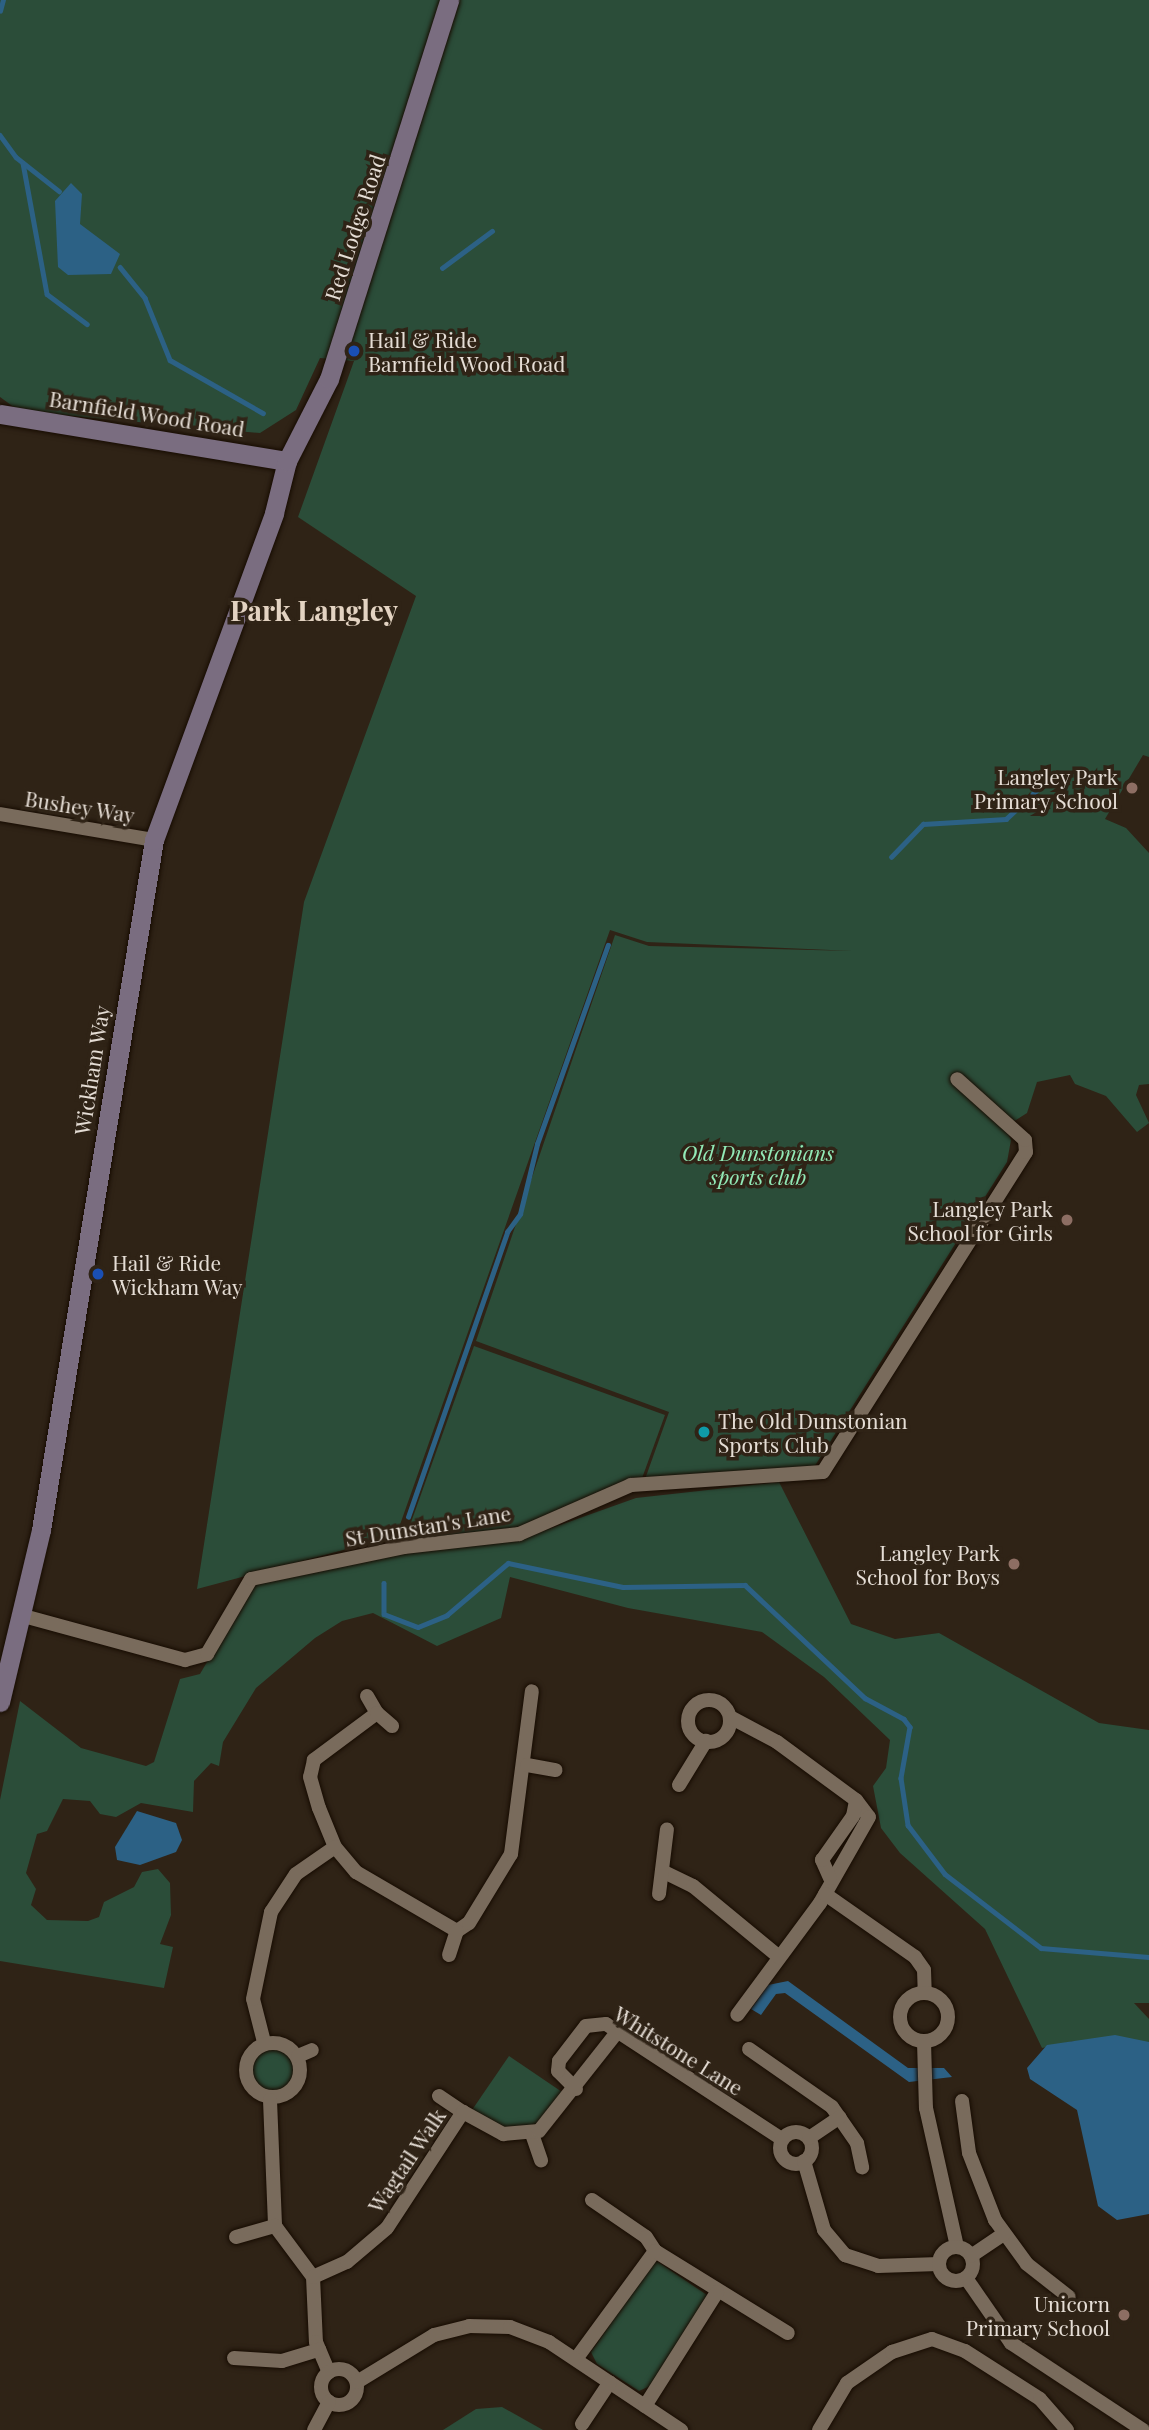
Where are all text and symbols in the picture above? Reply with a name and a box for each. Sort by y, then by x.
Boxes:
street label: Red Lodge Road [318,151,390,303]
place label: Hail & Ride Barnfield Wood Road [368,326,566,376]
marker: Hail & Ride Barnfield Wood Road [346,343,362,359]
street label: Barnfield Wood Road [47,385,247,441]
district label: Park Langley [230,593,398,627]
place label: Langley Park Primary School [973,763,1118,813]
marker: Langley Park Primary School [1124,780,1140,796]
street label: Bushey Way [23,785,137,827]
street label: Wickham Way [68,1003,114,1137]
park label: Old Dunstonians sports club [682,1139,834,1189]
place label: Langley Park School for Girls [907,1195,1053,1245]
marker: Langley Park School for Girls [1059,1212,1075,1228]
place label: Hail & Ride Wickham Way [112,1249,243,1299]
marker: Hail & Ride Wickham Way [90,1266,106,1282]
place label: The Old Dunstonian Sports Club [718,1407,908,1457]
marker: The Old Dunstonian Sports Club [696,1424,712,1440]
street label: St Dunstan's Lane [343,1499,513,1551]
place label: Langley Park School for Boys [855,1539,1000,1589]
marker: Langley Park School for Boys [1006,1556,1022,1572]
street label: Whitstone Lane [610,2000,748,2100]
street label: Wagtail Walk [362,2103,450,2217]
place label: Unicorn Primary School [965,2290,1110,2340]
marker: Unicorn Primary School [1116,2307,1132,2323]

